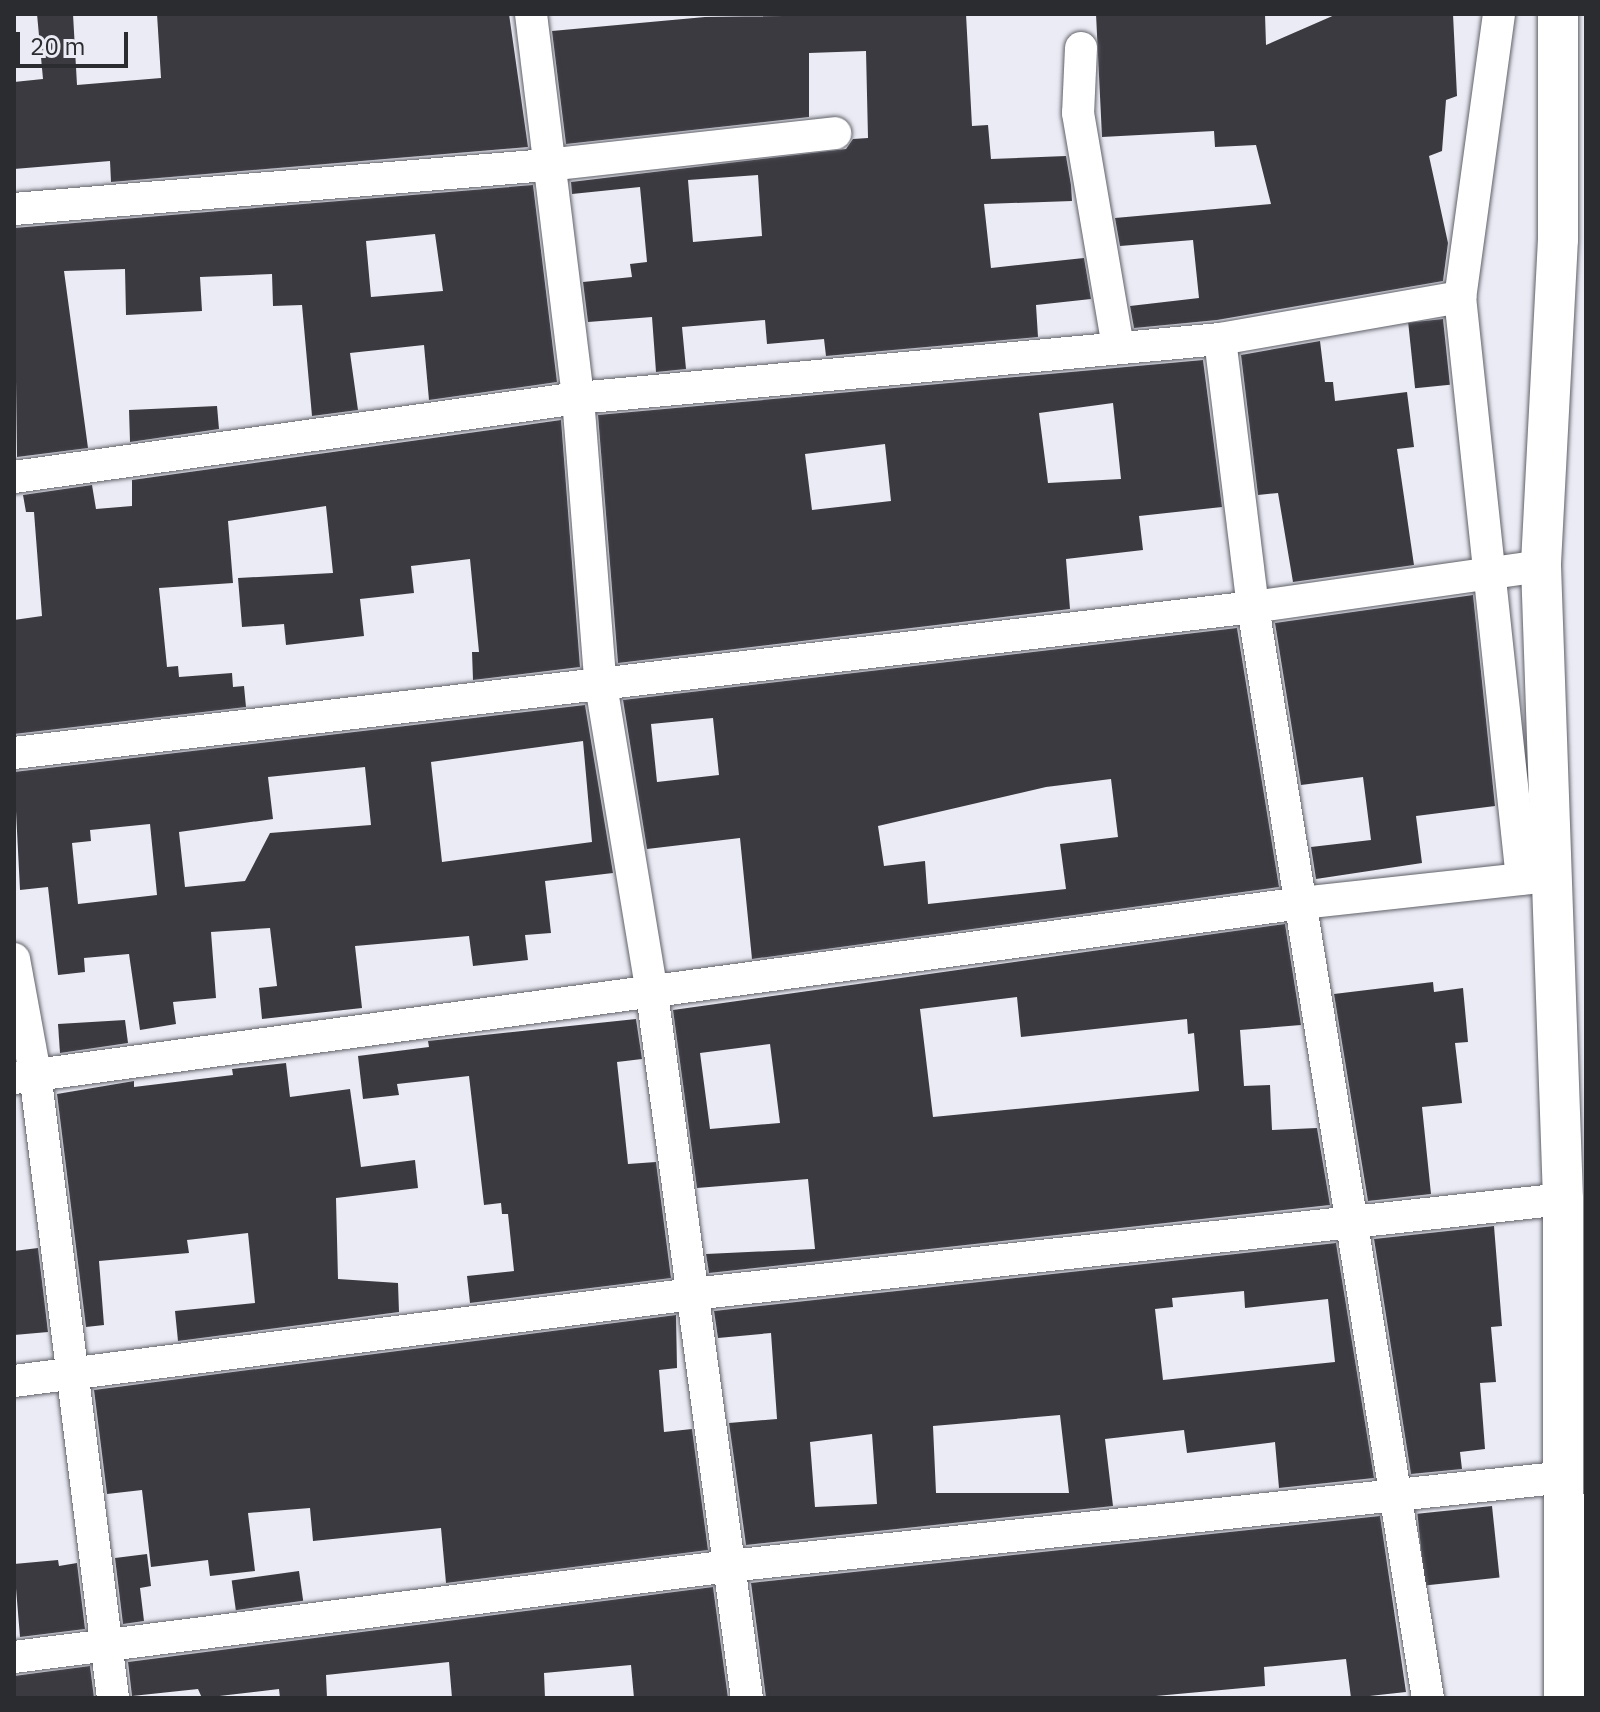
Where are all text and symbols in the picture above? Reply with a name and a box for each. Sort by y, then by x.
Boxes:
scale bar [20,16,132,66]
text: 20 m [30,30,85,62]

